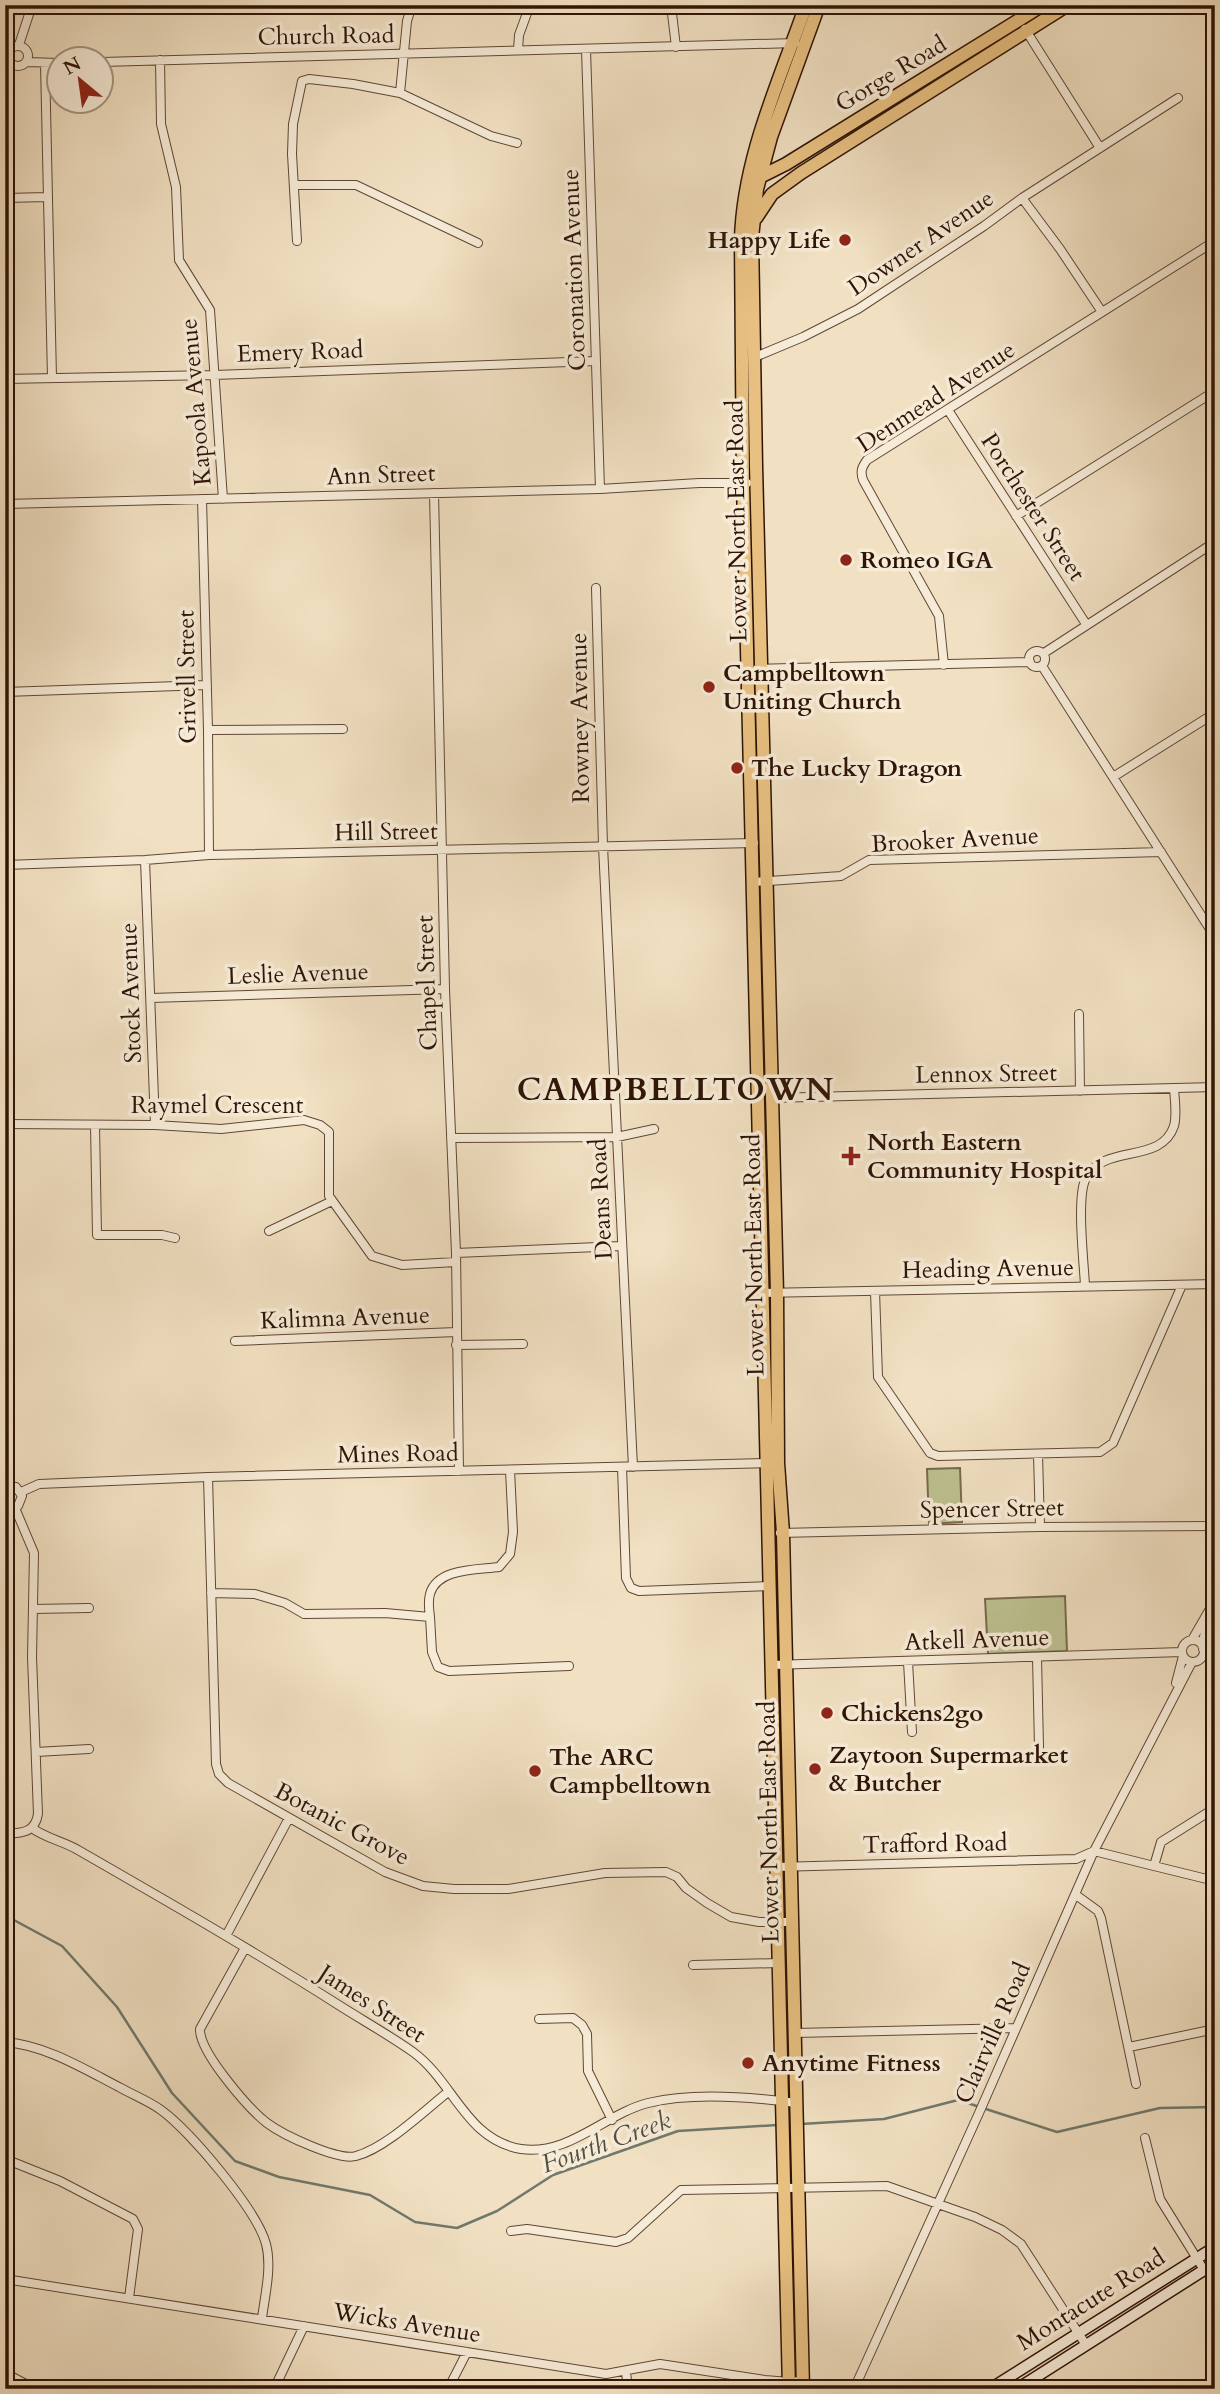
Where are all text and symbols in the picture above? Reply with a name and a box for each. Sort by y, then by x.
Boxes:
street label: Church Road [257,18,395,54]
street label: Gorge Road [829,28,953,120]
north arrow [46,46,116,116]
text: N [59,50,86,81]
street label: Coronation Avenue [554,168,594,372]
street label: Downer Avenue [842,182,1000,304]
place label: Happy Life [708,224,831,257]
marker: Happy Life [837,232,853,248]
street label: Kapoola Avenue [172,317,220,487]
street label: Emery Road [236,333,364,371]
street label: Denmead Avenue [850,333,1022,461]
street label: Lower North East Road [718,399,756,642]
street label: Porchester Street [973,427,1093,588]
street label: Ann Street [326,457,436,493]
place label: Romeo IGA [860,544,993,577]
marker: Romeo IGA [838,552,854,568]
street label: Grivell Street [169,609,205,744]
street label: Rowney Avenue [562,633,598,803]
place label: Campbelltown Uniting Church [723,657,901,718]
marker: Campbelltown Uniting Church [701,679,717,695]
place label: The Lucky Dragon [751,752,963,785]
marker: The Lucky Dragon [729,760,745,776]
street label: Hill Street [334,815,438,849]
street label: Brooker Avenue [870,819,1040,861]
street label: Chapel Street [408,914,446,1051]
street label: Stock Avenue [112,922,150,1064]
street label: Leslie Avenue [227,955,369,993]
street label: Lennox Street [915,1056,1058,1092]
district label: CAMPBELLTOWN [517,1068,835,1112]
street label: Raymel Crescent [131,1089,304,1122]
place label: North Eastern Community Hospital [867,1126,1102,1187]
street label: Lower North East Road [735,1133,773,1376]
street label: Deans Road [581,1137,621,1261]
marker: North Eastern Community Hospital [841,1146,861,1166]
street label: Heading Avenue [902,1251,1074,1287]
street label: Kalimna Avenue [260,1299,430,1337]
street label: Mines Road [337,1436,459,1472]
street label: Spencer Street [920,1491,1065,1527]
street label: Atkell Avenue [904,1621,1050,1659]
place label: Chickens2go [841,1697,983,1730]
street label: Lower North East Road [750,1700,788,1943]
marker: Chickens2go [819,1705,835,1721]
place label: Zaytoon Supermarket & Butcher [829,1739,1068,1800]
place label: The ARC Campbelltown [549,1741,712,1802]
marker: Zaytoon Supermarket & Butcher [807,1761,823,1777]
marker: The ARC Campbelltown [527,1763,543,1779]
street label: Botanic Grove [269,1775,415,1873]
street label: Trafford Road [862,1826,1008,1862]
street label: James Street [309,1955,432,2051]
street label: Clairville Road [947,1957,1039,2109]
place label: Anytime Fitness [762,2047,941,2080]
marker: Anytime Fitness [740,2055,756,2071]
water label: Fourth Creek [536,2102,676,2182]
street label: Montacute Road [1011,2241,1172,2359]
street label: Wicks Avenue [330,2295,483,2351]

